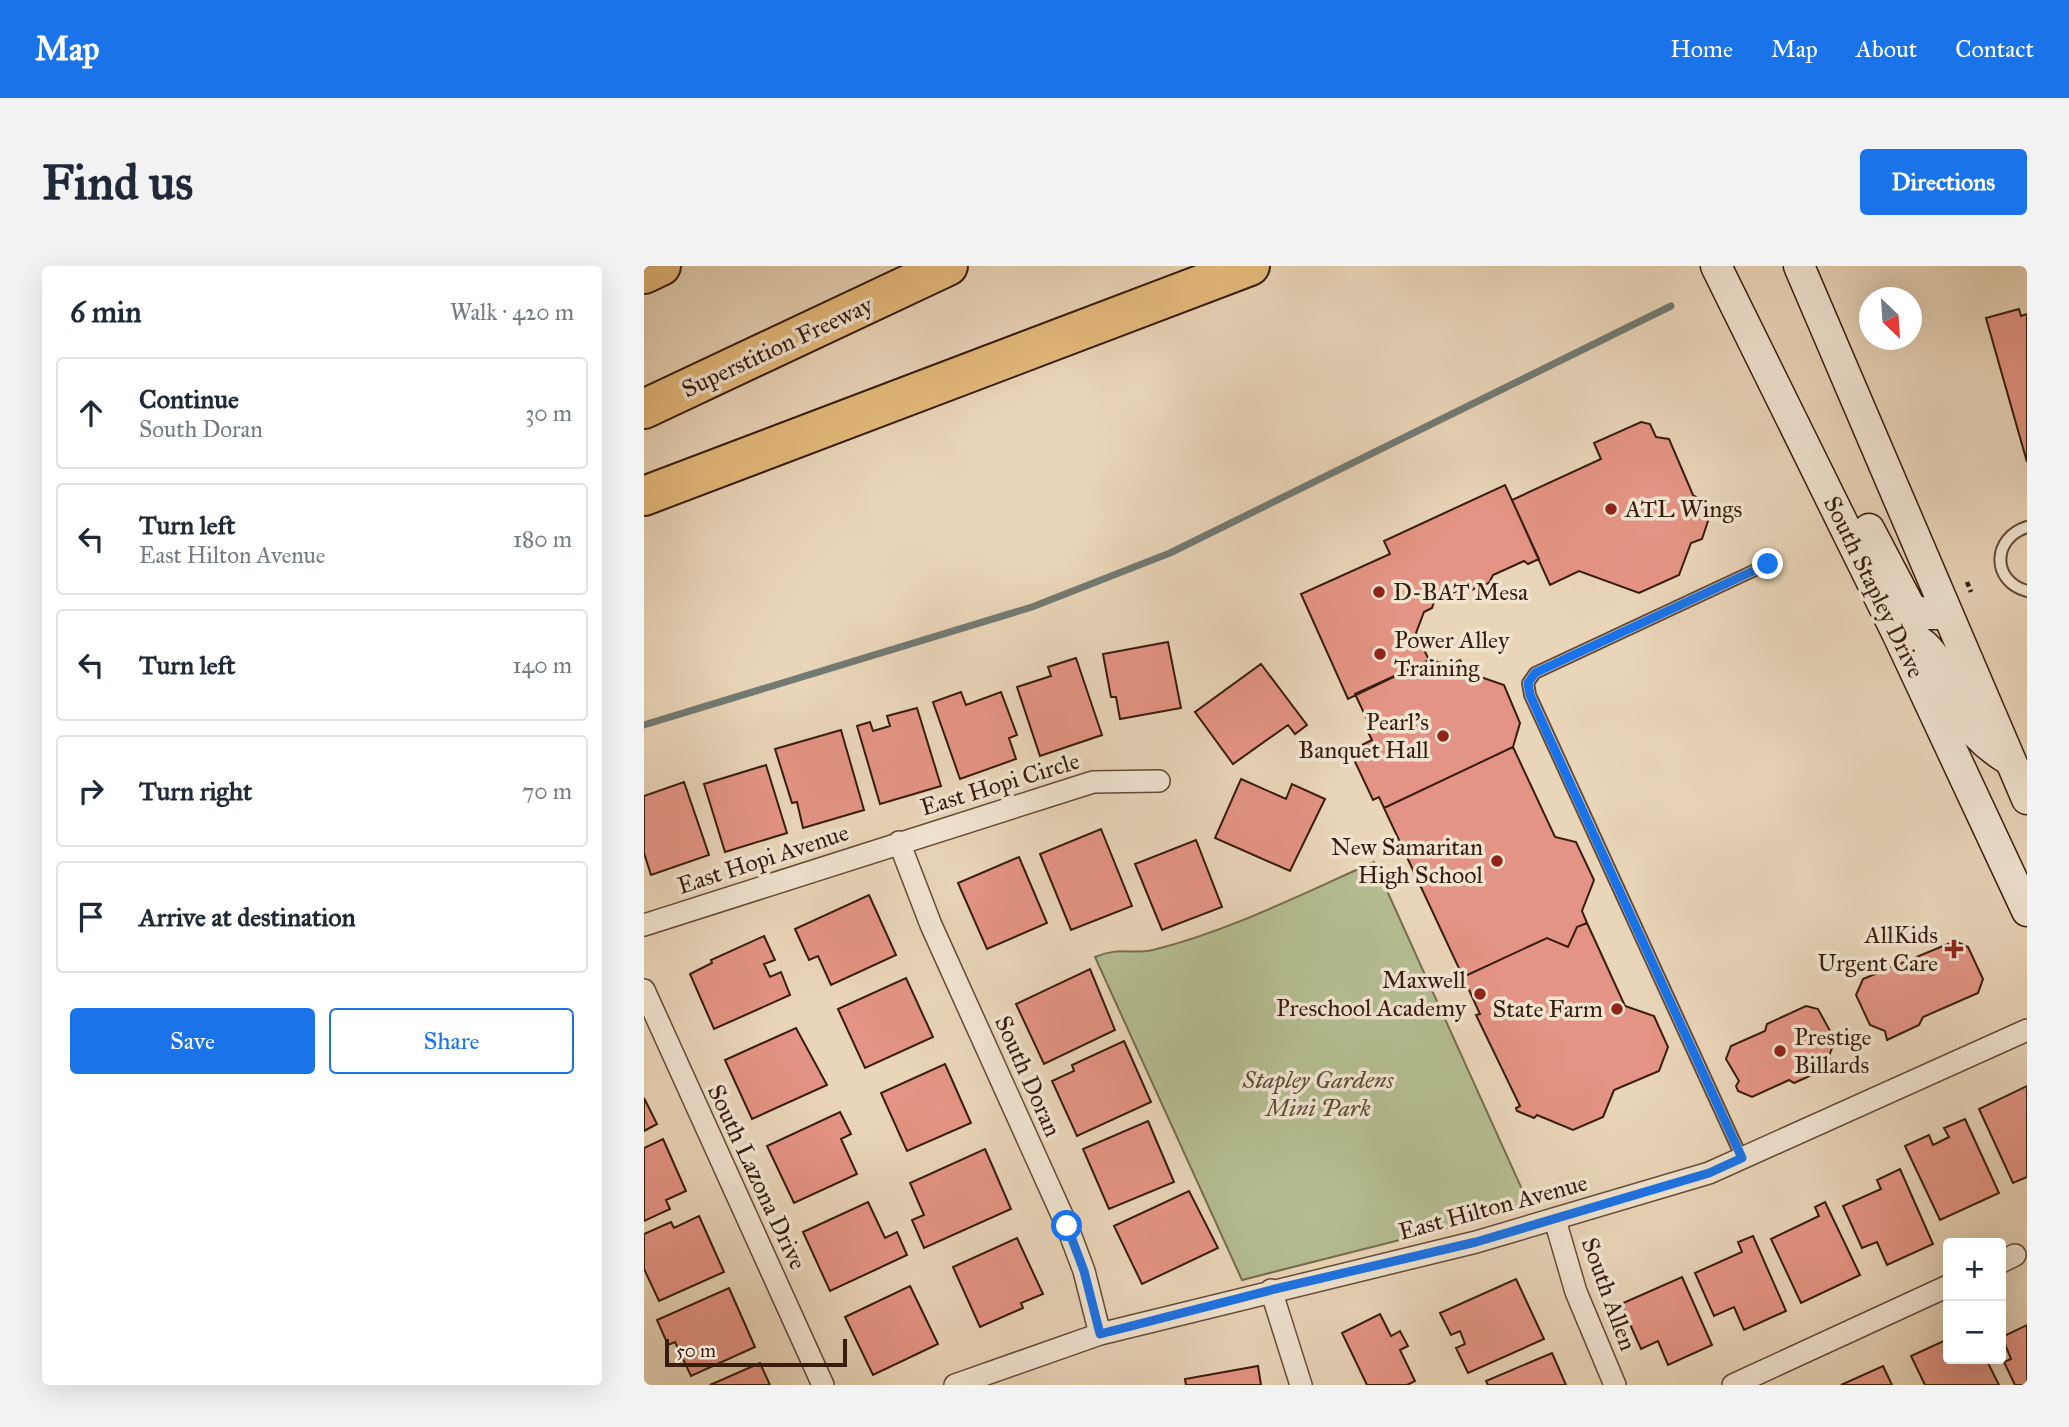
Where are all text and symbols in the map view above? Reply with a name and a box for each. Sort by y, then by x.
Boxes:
text: Map [35,29,99,69]
text: Home [1670,34,1733,64]
text: Map [1771,34,1818,64]
text: About [1856,34,1917,64]
text: Contact [1955,34,2034,64]
button: Directions [1860,149,2027,215]
text: Find us [42,153,193,212]
north arrow [1859,287,1922,350]
street label: Superstition Freeway [677,289,878,404]
text: 6 min [70,294,142,330]
text: Walk · 420 m [450,298,574,326]
text: Continue [139,383,239,415]
icon: ahead [72,394,110,432]
text: 30 m [525,399,572,427]
text: South Doran [139,415,263,443]
street label: South Stapley Drive [1817,491,1931,683]
place label: ATL Wings [1624,494,1742,524]
marker: ATL Wings [1603,501,1619,517]
text: Turn left [139,509,235,541]
icon: left [72,520,110,558]
text: 180 m [513,525,572,553]
text: East Hilton Avenue [139,541,325,569]
route end [1752,548,1783,579]
place label: D-BAT Mesa [1393,577,1529,607]
marker: D-BAT Mesa [1371,584,1387,600]
place label: Power Alley Training [1394,625,1510,683]
icon: left [72,646,110,684]
marker: Power Alley Training [1372,646,1388,662]
text: Turn left [139,649,235,681]
text: 140 m [512,651,572,679]
place label: Pearl's Banquet Hall [1298,707,1430,765]
marker: Pearl's Banquet Hall [1435,728,1451,744]
street label: East Hopi Circle [917,746,1083,822]
icon: right [72,772,110,810]
text: Turn right [139,775,252,807]
text: 70 m [522,777,572,805]
street label: East Hopi Avenue [674,817,852,901]
place label: New Samaritan High School [1331,832,1484,890]
marker: New Samaritan High School [1489,853,1505,869]
icon: arrive [72,898,110,936]
text: Arrive at destination [139,901,356,933]
place label: AllKids Urgent Care [1818,920,1938,978]
marker: AllKids Urgent Care [1944,939,1964,959]
place label: Maxwell Preschool Academy [1276,965,1467,1023]
marker: Maxwell Preschool Academy [1472,986,1488,1002]
place label: State Farm [1492,994,1603,1024]
marker: State Farm [1609,1001,1625,1017]
button: Save [70,1008,315,1074]
button: Share [329,1008,574,1074]
street label: South Doran [988,1011,1068,1141]
place label: Prestige Billards [1794,1022,1871,1080]
marker: Prestige Billards [1772,1043,1788,1059]
park label: Stapley Gardens Mini Park [1242,1065,1394,1123]
street label: South Lazona Drive [701,1080,813,1274]
street label: East Hilton Avenue [1395,1167,1591,1247]
route start [1051,1210,1082,1241]
street label: South Allen [1575,1233,1643,1355]
map controls [1943,1238,2006,1364]
button: + [1943,1238,2006,1301]
button: − [1943,1301,2006,1364]
scale bar [665,1336,847,1368]
text: 50 m [676,1339,716,1362]

